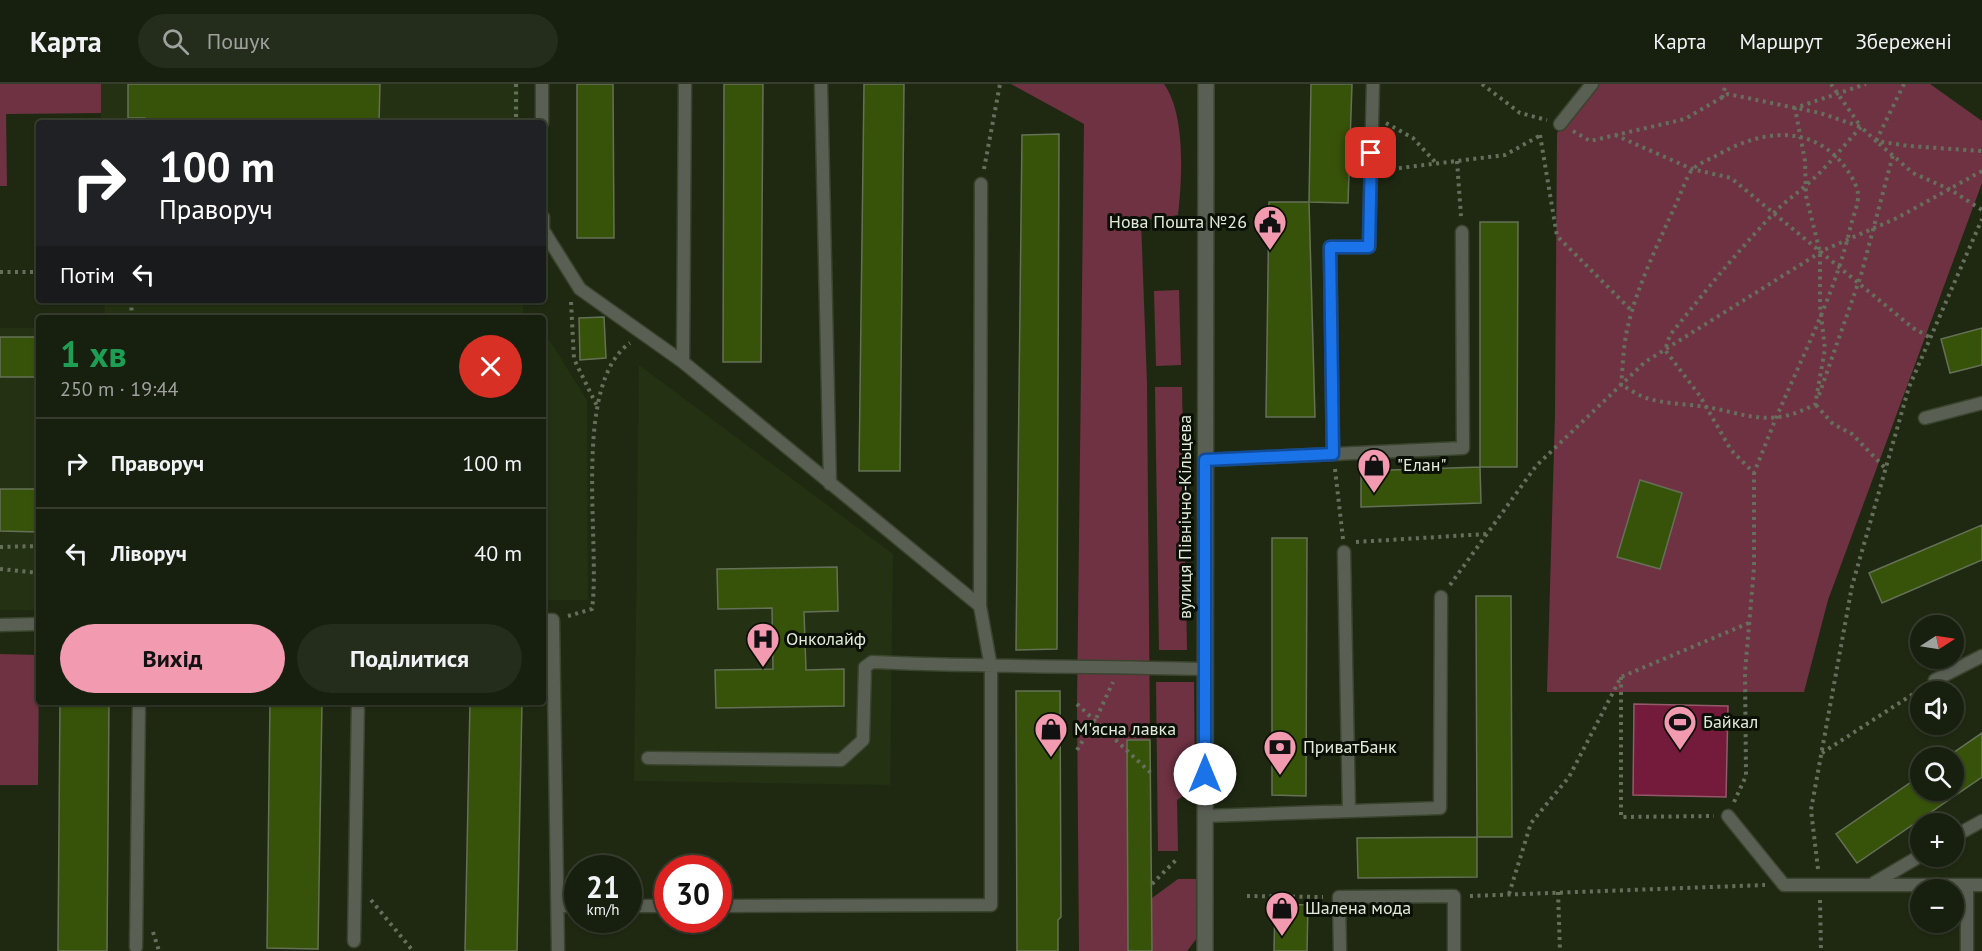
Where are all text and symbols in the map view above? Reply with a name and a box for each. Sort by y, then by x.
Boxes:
search box [138,14,558,68]
text: Карта [30,23,102,60]
icon: search [159,25,192,58]
text: Пошук [207,27,270,55]
text: Карта [1653,28,1706,55]
text: Маршрут [1739,28,1822,55]
text: Збережені [1855,28,1952,55]
pin [1345,127,1396,178]
icon: arrive [1354,136,1387,169]
text: 100 m [159,139,275,194]
icon: right [60,144,138,222]
text: Праворуч [159,192,273,226]
public building icon: Нова Пошта №26 [1252,204,1288,251]
place label: Нова Пошта №26 [1109,210,1247,233]
icon: left [127,258,160,291]
text: Потім [60,261,115,289]
text: 1 хв [60,330,127,377]
button: close [459,335,522,398]
text: 250 m · 19:44 [60,376,178,402]
street label: вулиця Північно-Кільцева [1173,415,1196,619]
icon: right [60,447,93,480]
shop icon: "Елан" [1356,447,1392,494]
text: Праворуч [111,449,204,477]
text: 100 m [462,449,522,477]
place label: "Елан" [1397,453,1446,476]
icon: left [60,537,93,570]
text: Ліворуч [111,539,187,567]
text: 40 m [474,539,522,567]
north arrow [1910,615,1964,669]
map controls [1910,615,1964,933]
hospital icon: Онколайф [745,621,781,668]
button: Вихід [60,624,285,693]
button: Поділитися [297,624,522,693]
place label: Онколайф [786,627,866,650]
button: sound [1910,681,1964,735]
sports icon: Байкал [1662,704,1698,751]
place label: Байкал [1703,710,1758,733]
shop icon: М'ясна лавка [1033,711,1069,758]
place label: М'ясна лавка [1074,717,1176,740]
bank icon: ПриватБанк [1262,729,1298,776]
place label: ПриватБанк [1303,735,1397,758]
position arrow [1173,742,1237,806]
button: search [1910,747,1964,801]
button: + [1910,813,1964,867]
speed limit sign: 30 [654,855,732,933]
text: 21 [586,867,620,906]
button: − [1910,879,1964,933]
shop icon: Шалена мода [1264,890,1300,937]
place label: Шалена мода [1305,896,1411,919]
text: km/h [587,900,619,919]

